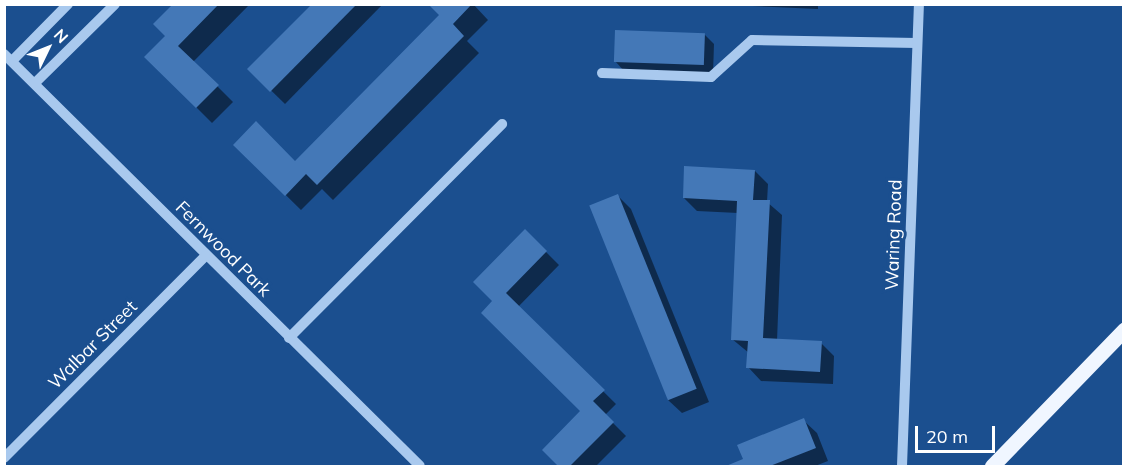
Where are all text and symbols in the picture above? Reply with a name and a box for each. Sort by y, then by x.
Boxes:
north arrow [18,18,78,78]
text: N [50,24,73,47]
street label: Waring Road [881,179,907,291]
street label: Fernwood Park [171,197,275,301]
street label: Walbar Street [44,296,142,394]
scale bar [918,414,998,452]
text: 20 m [926,425,968,448]

